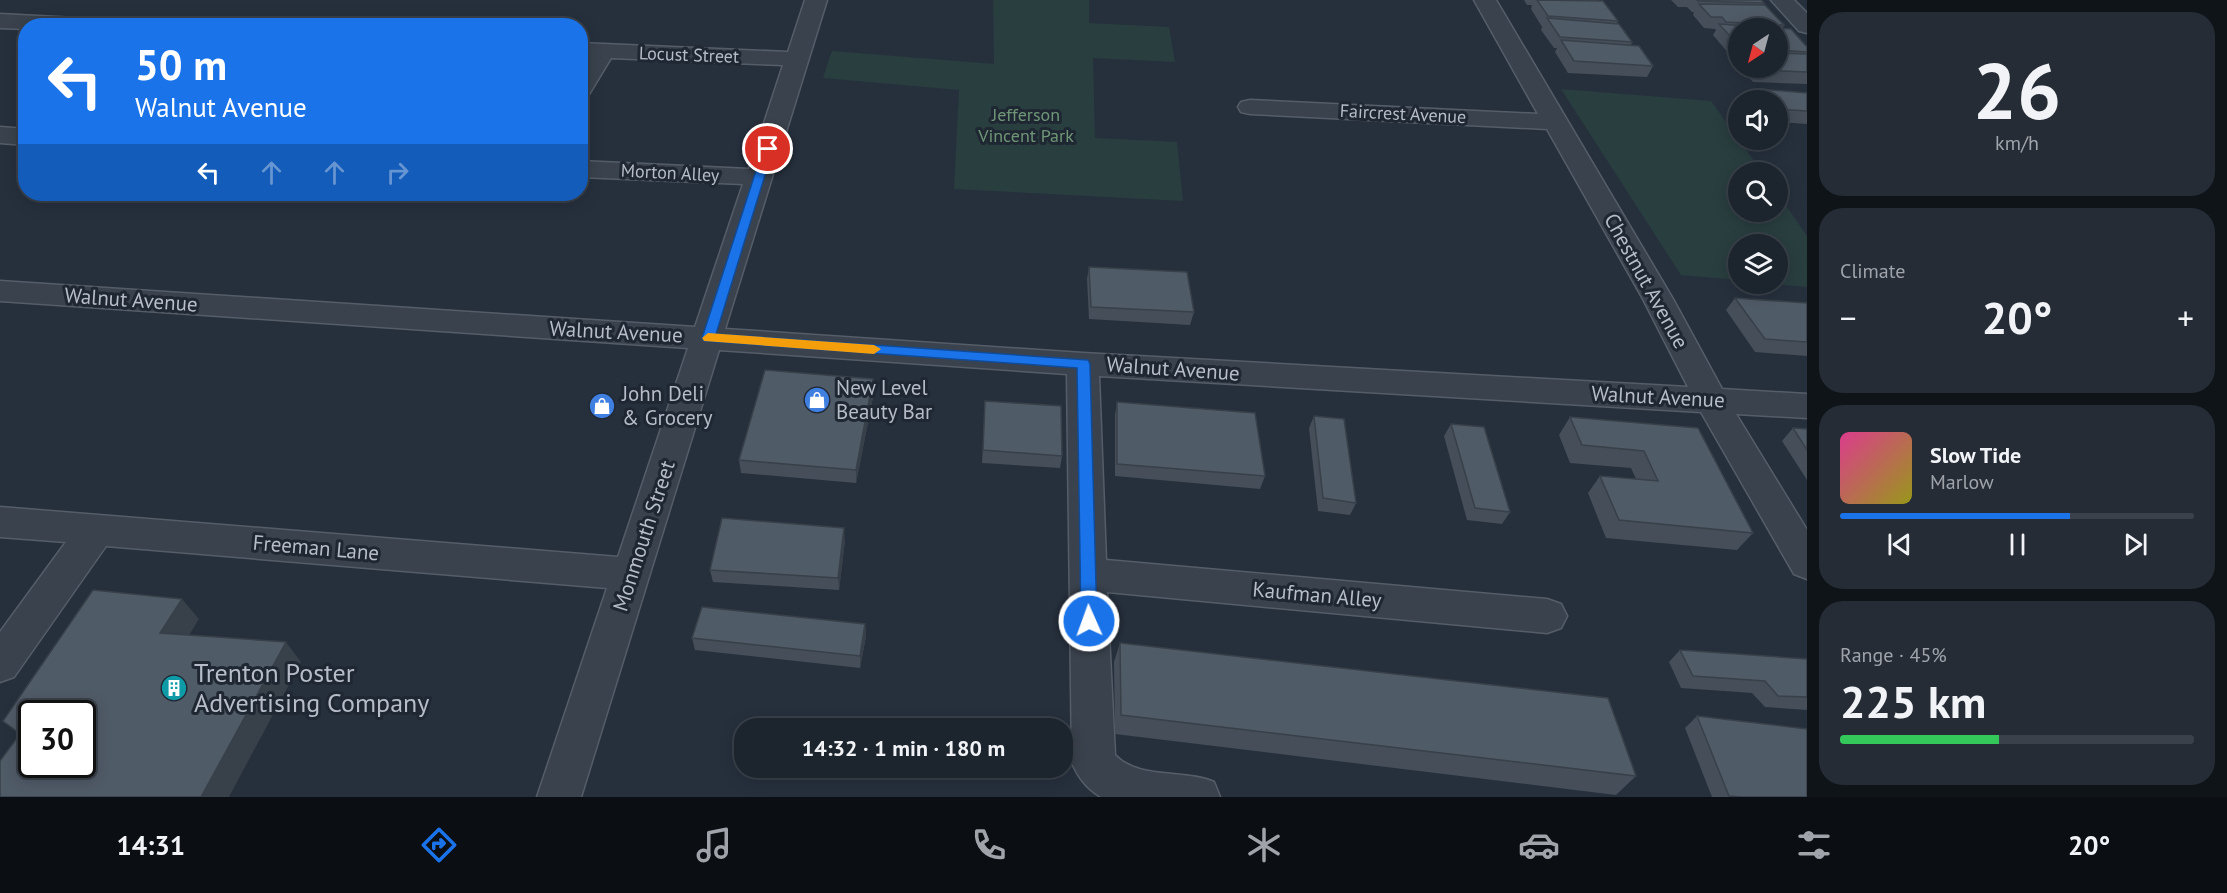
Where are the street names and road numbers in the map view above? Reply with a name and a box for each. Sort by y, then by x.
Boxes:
street label: Locust Street [639,41,739,68]
street label: Faircrest Avenue [1339,99,1467,128]
street label: Morton Alley [620,158,720,187]
street label: Chestnut Avenue [1598,208,1695,353]
street label: Walnut Avenue [63,281,199,318]
street label: Walnut Avenue [549,315,683,348]
street label: Walnut Avenue [1105,350,1241,387]
street label: Walnut Avenue [1591,380,1725,413]
street label: Monmouth Street [606,457,681,615]
street label: Freeman Lane [252,529,380,566]
street label: Kaufman Alley [1252,575,1383,614]

